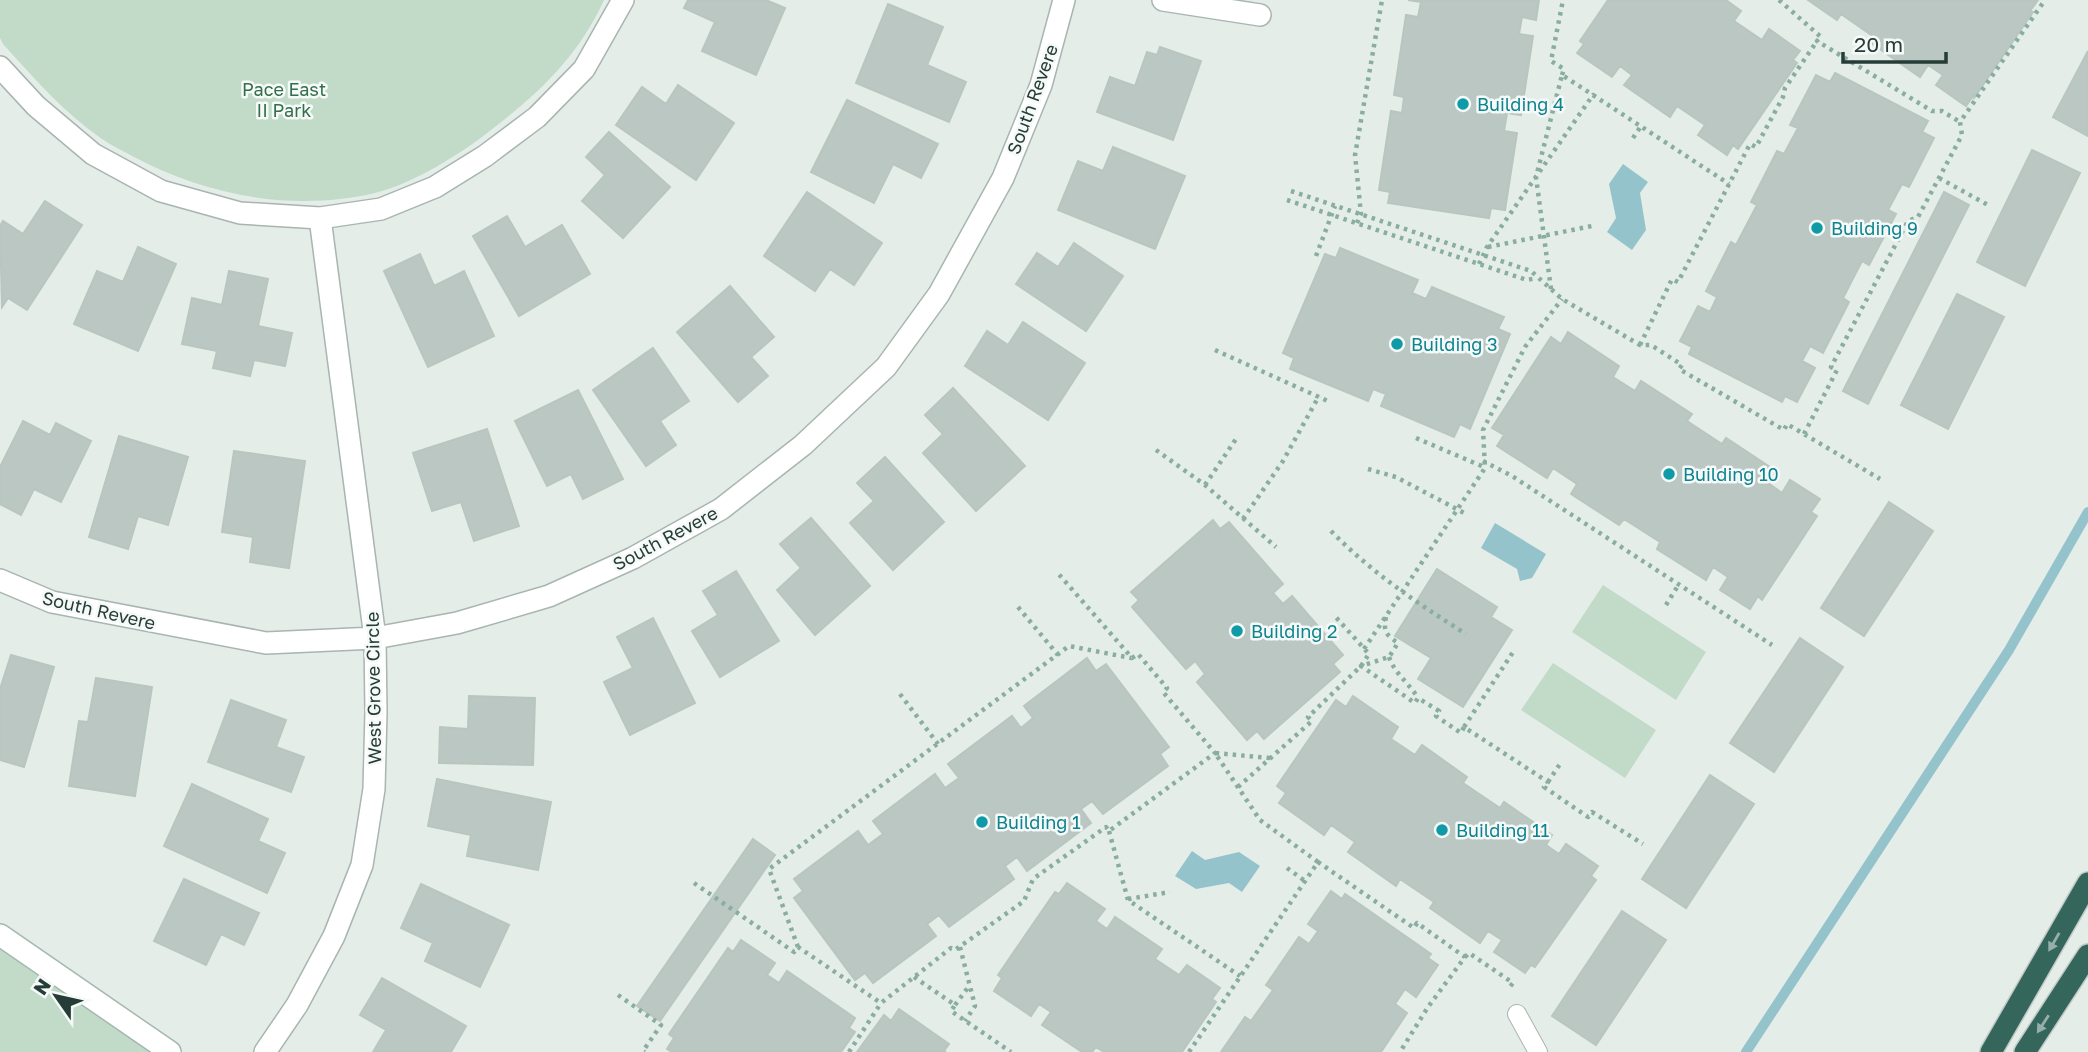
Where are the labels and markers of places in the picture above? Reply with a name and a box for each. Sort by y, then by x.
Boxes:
place label: Building 4 [1477,93,1564,115]
marker: Building 4 [1455,96,1471,112]
place label: Building 9 [1831,217,1918,239]
marker: Building 9 [1809,220,1825,236]
place label: Building 3 [1411,333,1497,355]
marker: Building 3 [1389,336,1405,352]
place label: Building 10 [1683,463,1779,485]
marker: Building 10 [1661,466,1677,482]
place label: Building 2 [1251,620,1337,642]
marker: Building 2 [1229,623,1245,639]
place label: Building 1 [996,811,1081,833]
marker: Building 1 [974,814,990,830]
place label: Building 11 [1456,819,1550,841]
marker: Building 11 [1434,822,1450,838]

